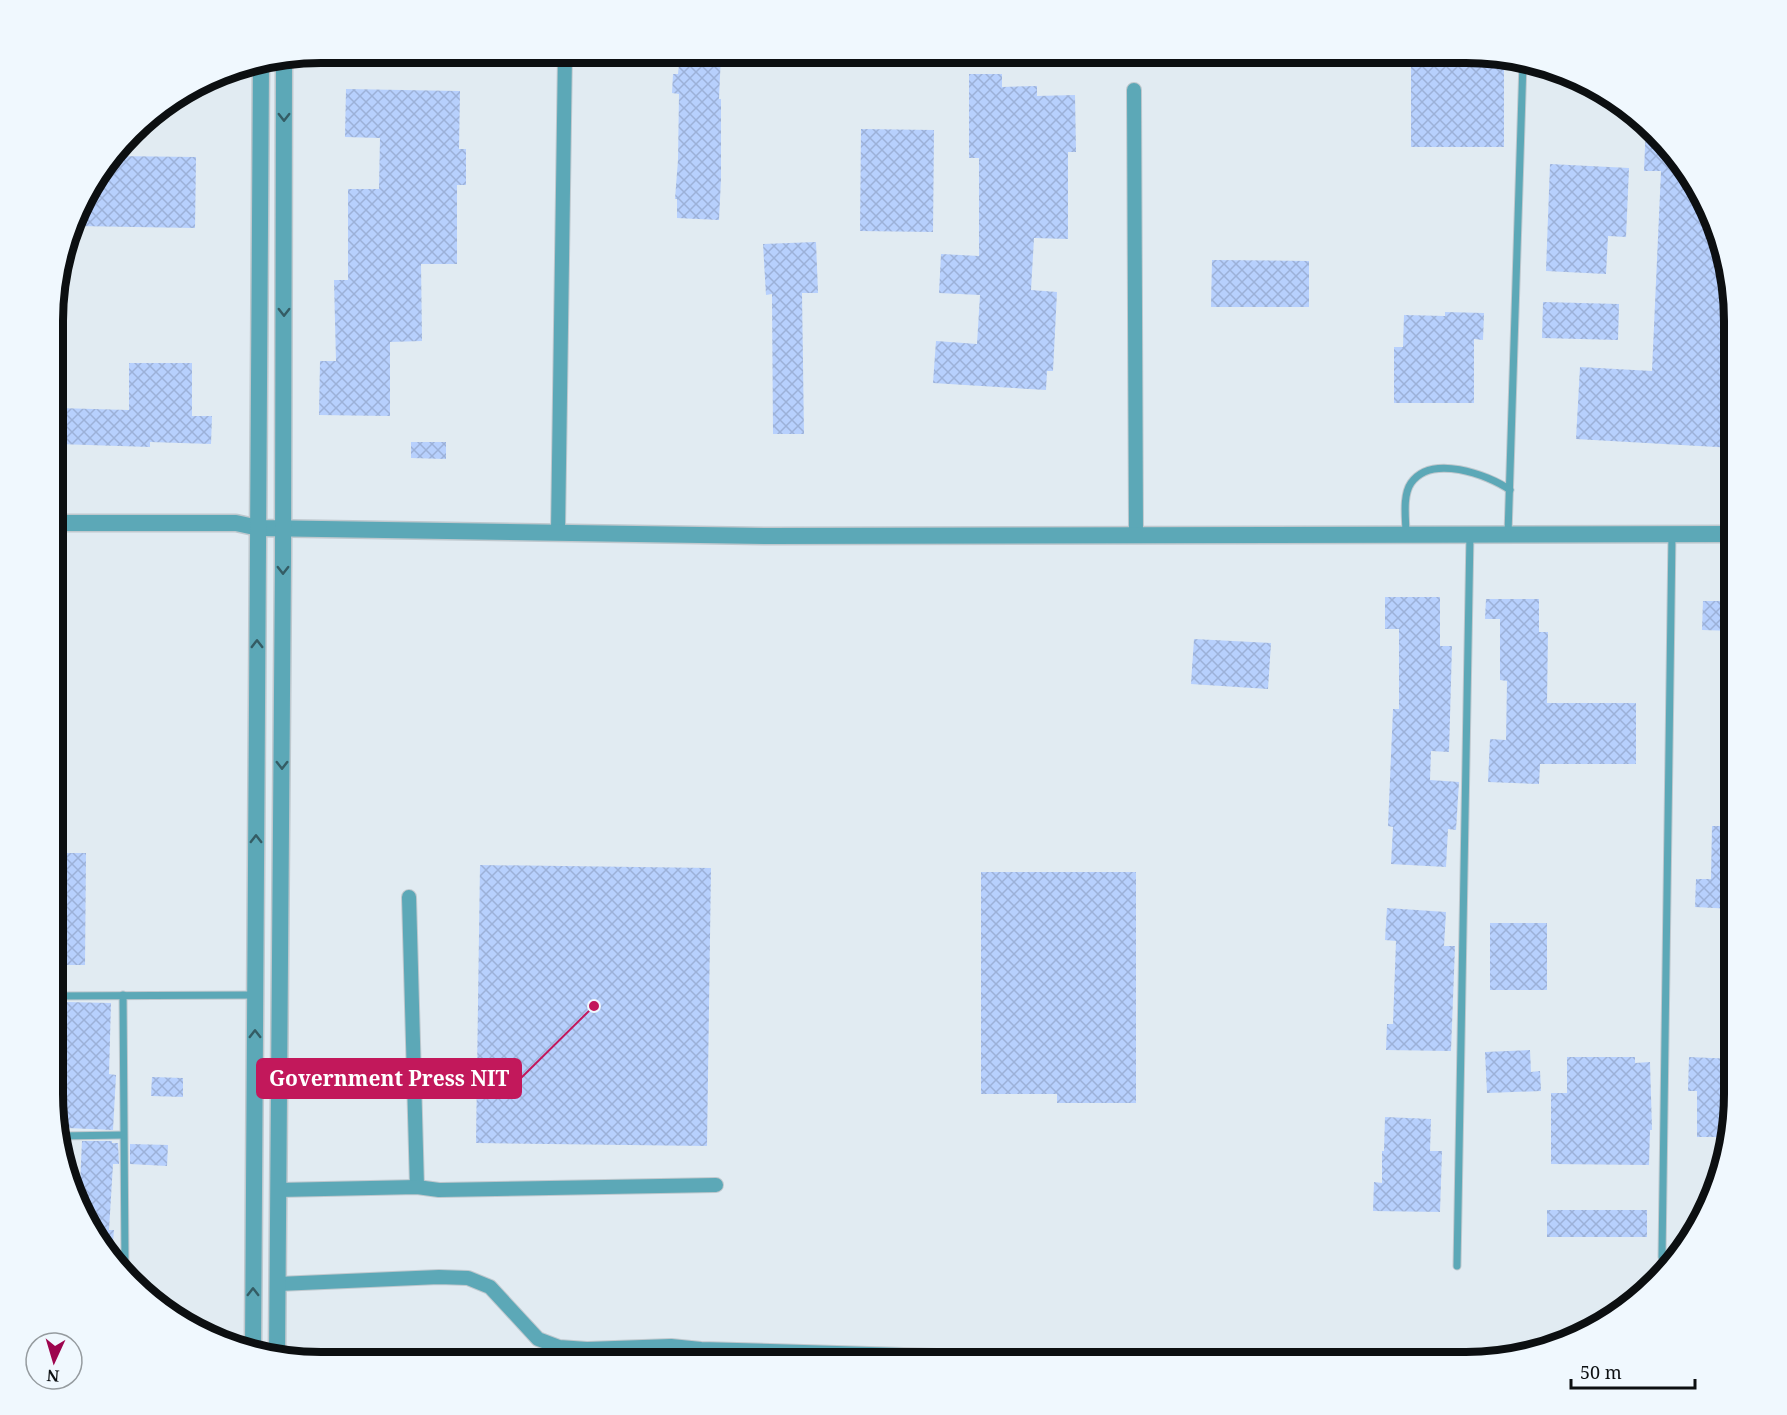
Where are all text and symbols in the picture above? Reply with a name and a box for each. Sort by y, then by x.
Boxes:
one-way arrow [278,113,290,122]
one-way arrow [278,308,290,317]
one-way arrow [277,566,289,575]
one-way arrow [251,639,263,648]
one-way arrow [275,761,288,770]
one-way arrow [250,834,262,843]
one-way arrow [249,1029,261,1038]
callout: Government Press NIT [257,1059,521,1098]
text: Government Press NIT [269,1064,509,1092]
one-way arrow [247,1287,260,1296]
north arrow [24,1331,84,1391]
scale bar [1571,1352,1696,1390]
text: 50 m [1580,1360,1622,1384]
text: N [46,1365,60,1387]

